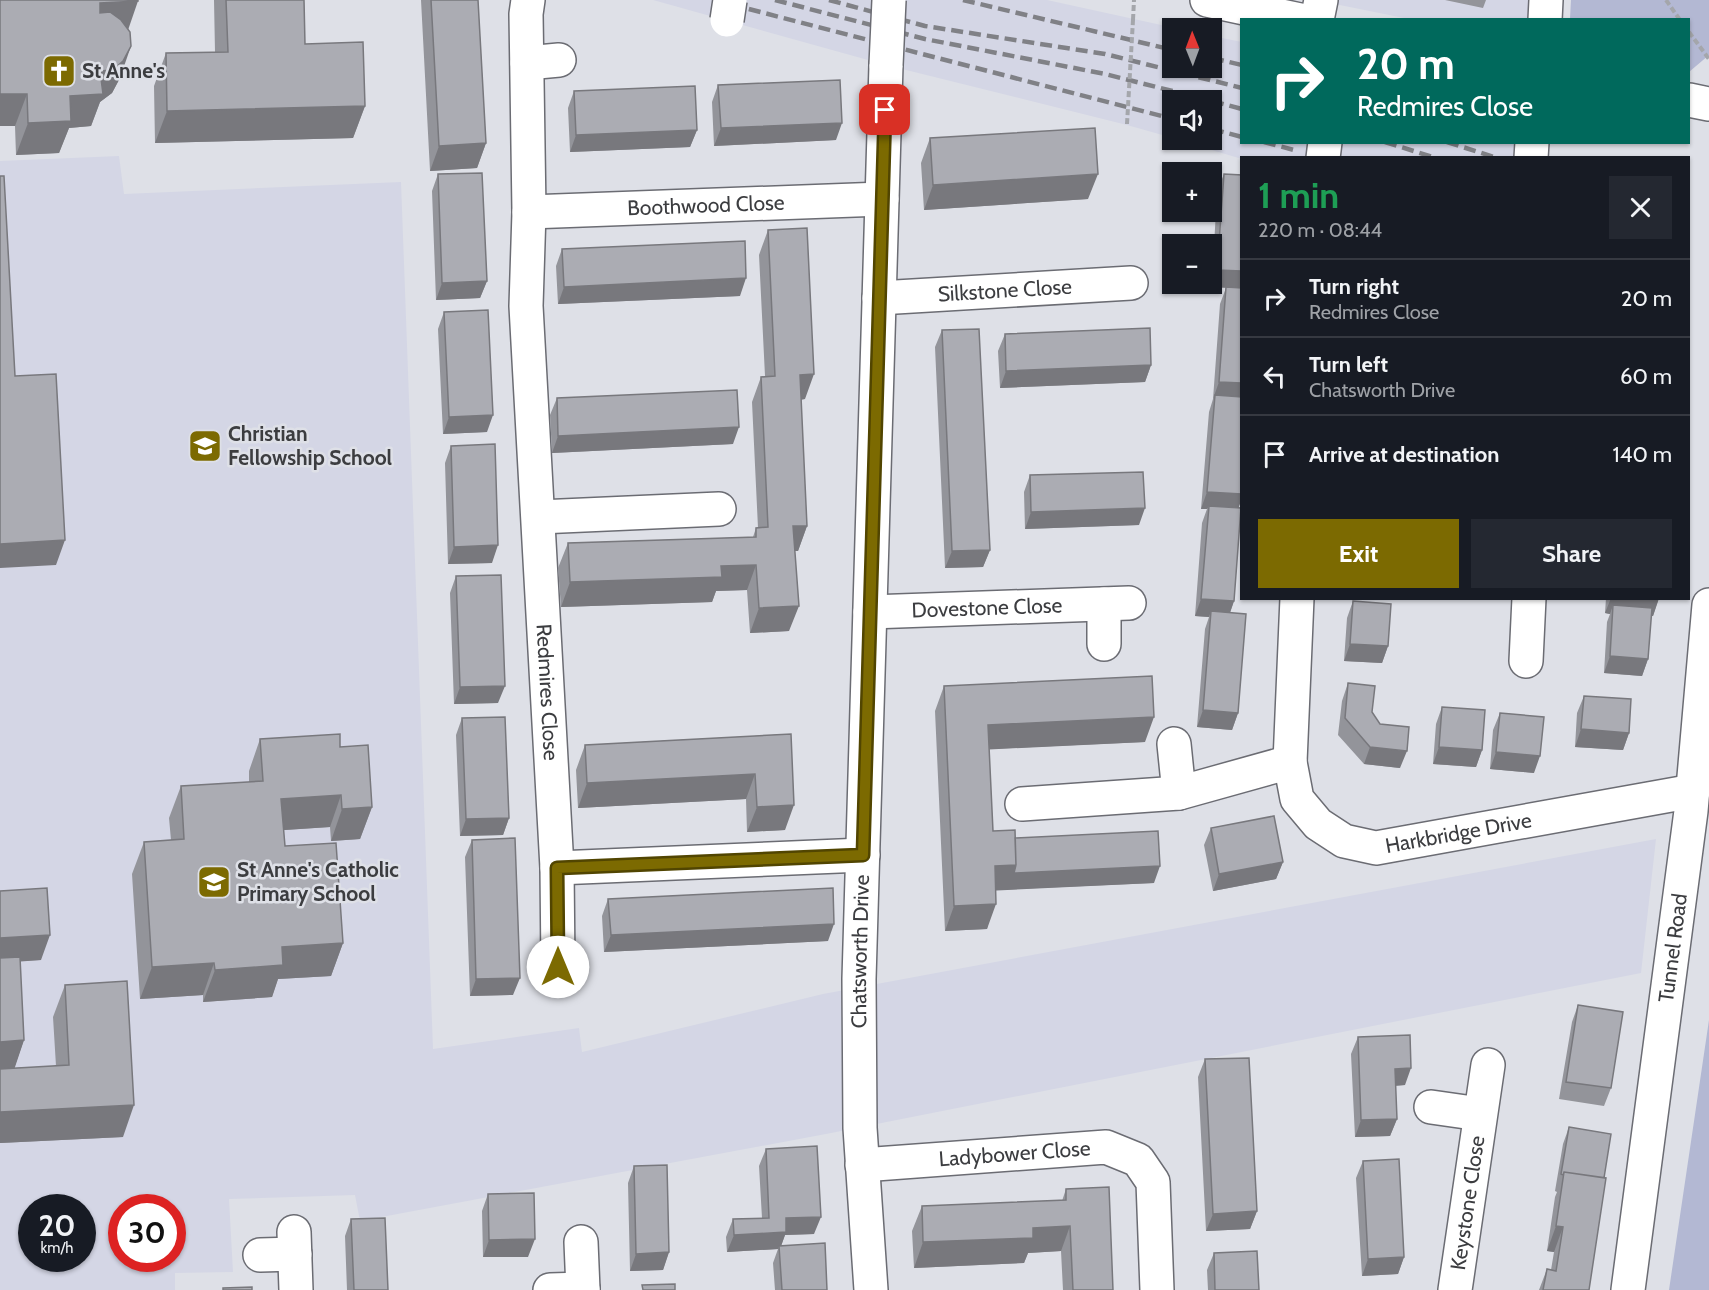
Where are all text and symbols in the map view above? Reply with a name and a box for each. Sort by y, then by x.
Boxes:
north arrow [1162,18,1222,78]
map controls [1162,18,1222,294]
text: 20 m [1357,38,1455,90]
icon: right [1258,42,1336,120]
church icon: St Anne's [41,53,77,89]
place label: St Anne's [82,58,165,83]
pin [859,84,910,135]
button: sound [1162,90,1222,150]
text: Redmires Close [1357,90,1533,123]
icon: arrive [868,93,901,126]
button: + [1162,162,1222,222]
text: 1 min [1258,173,1339,217]
button: close [1609,176,1672,239]
street label: Boothwood Close [627,190,785,220]
text: 220 m · 08:44 [1258,218,1382,242]
button: − [1162,234,1222,294]
text: Turn right [1309,273,1399,300]
street label: Silkstone Close [937,274,1073,306]
icon: right [1258,282,1291,315]
text: 20 m [1621,285,1672,312]
text: Redmires Close [1309,300,1439,324]
text: Turn left [1309,351,1388,378]
icon: left [1258,360,1291,393]
text: 60 m [1620,363,1672,390]
text: Chatsworth Drive [1309,378,1455,402]
place label: Christian Fellowship School [228,421,393,470]
school or university icon: Christian Fellowship School [187,428,223,464]
icon: arrive [1258,438,1291,471]
text: Arrive at destination [1309,441,1499,468]
text: 140 m [1613,441,1672,468]
button: Exit [1258,519,1459,588]
button: Share [1471,519,1672,588]
street label: Dovestone Close [911,592,1063,623]
street label: Redmires Close [532,623,564,761]
street label: Harkbridge Drive [1383,807,1534,858]
place label: St Anne's Catholic Primary School [237,857,399,906]
school or university icon: St Anne's Catholic Primary School [196,864,232,900]
street label: Chatsworth Drive [846,874,874,1028]
street label: Tunnel Road [1653,892,1692,1004]
position arrow [526,935,590,999]
street label: Keystone Close [1445,1134,1490,1272]
street label: Ladybower Close [938,1135,1092,1171]
speed limit sign: 30 [108,1194,186,1272]
text: 20 [38,1207,76,1244]
text: km/h [41,1239,73,1257]

